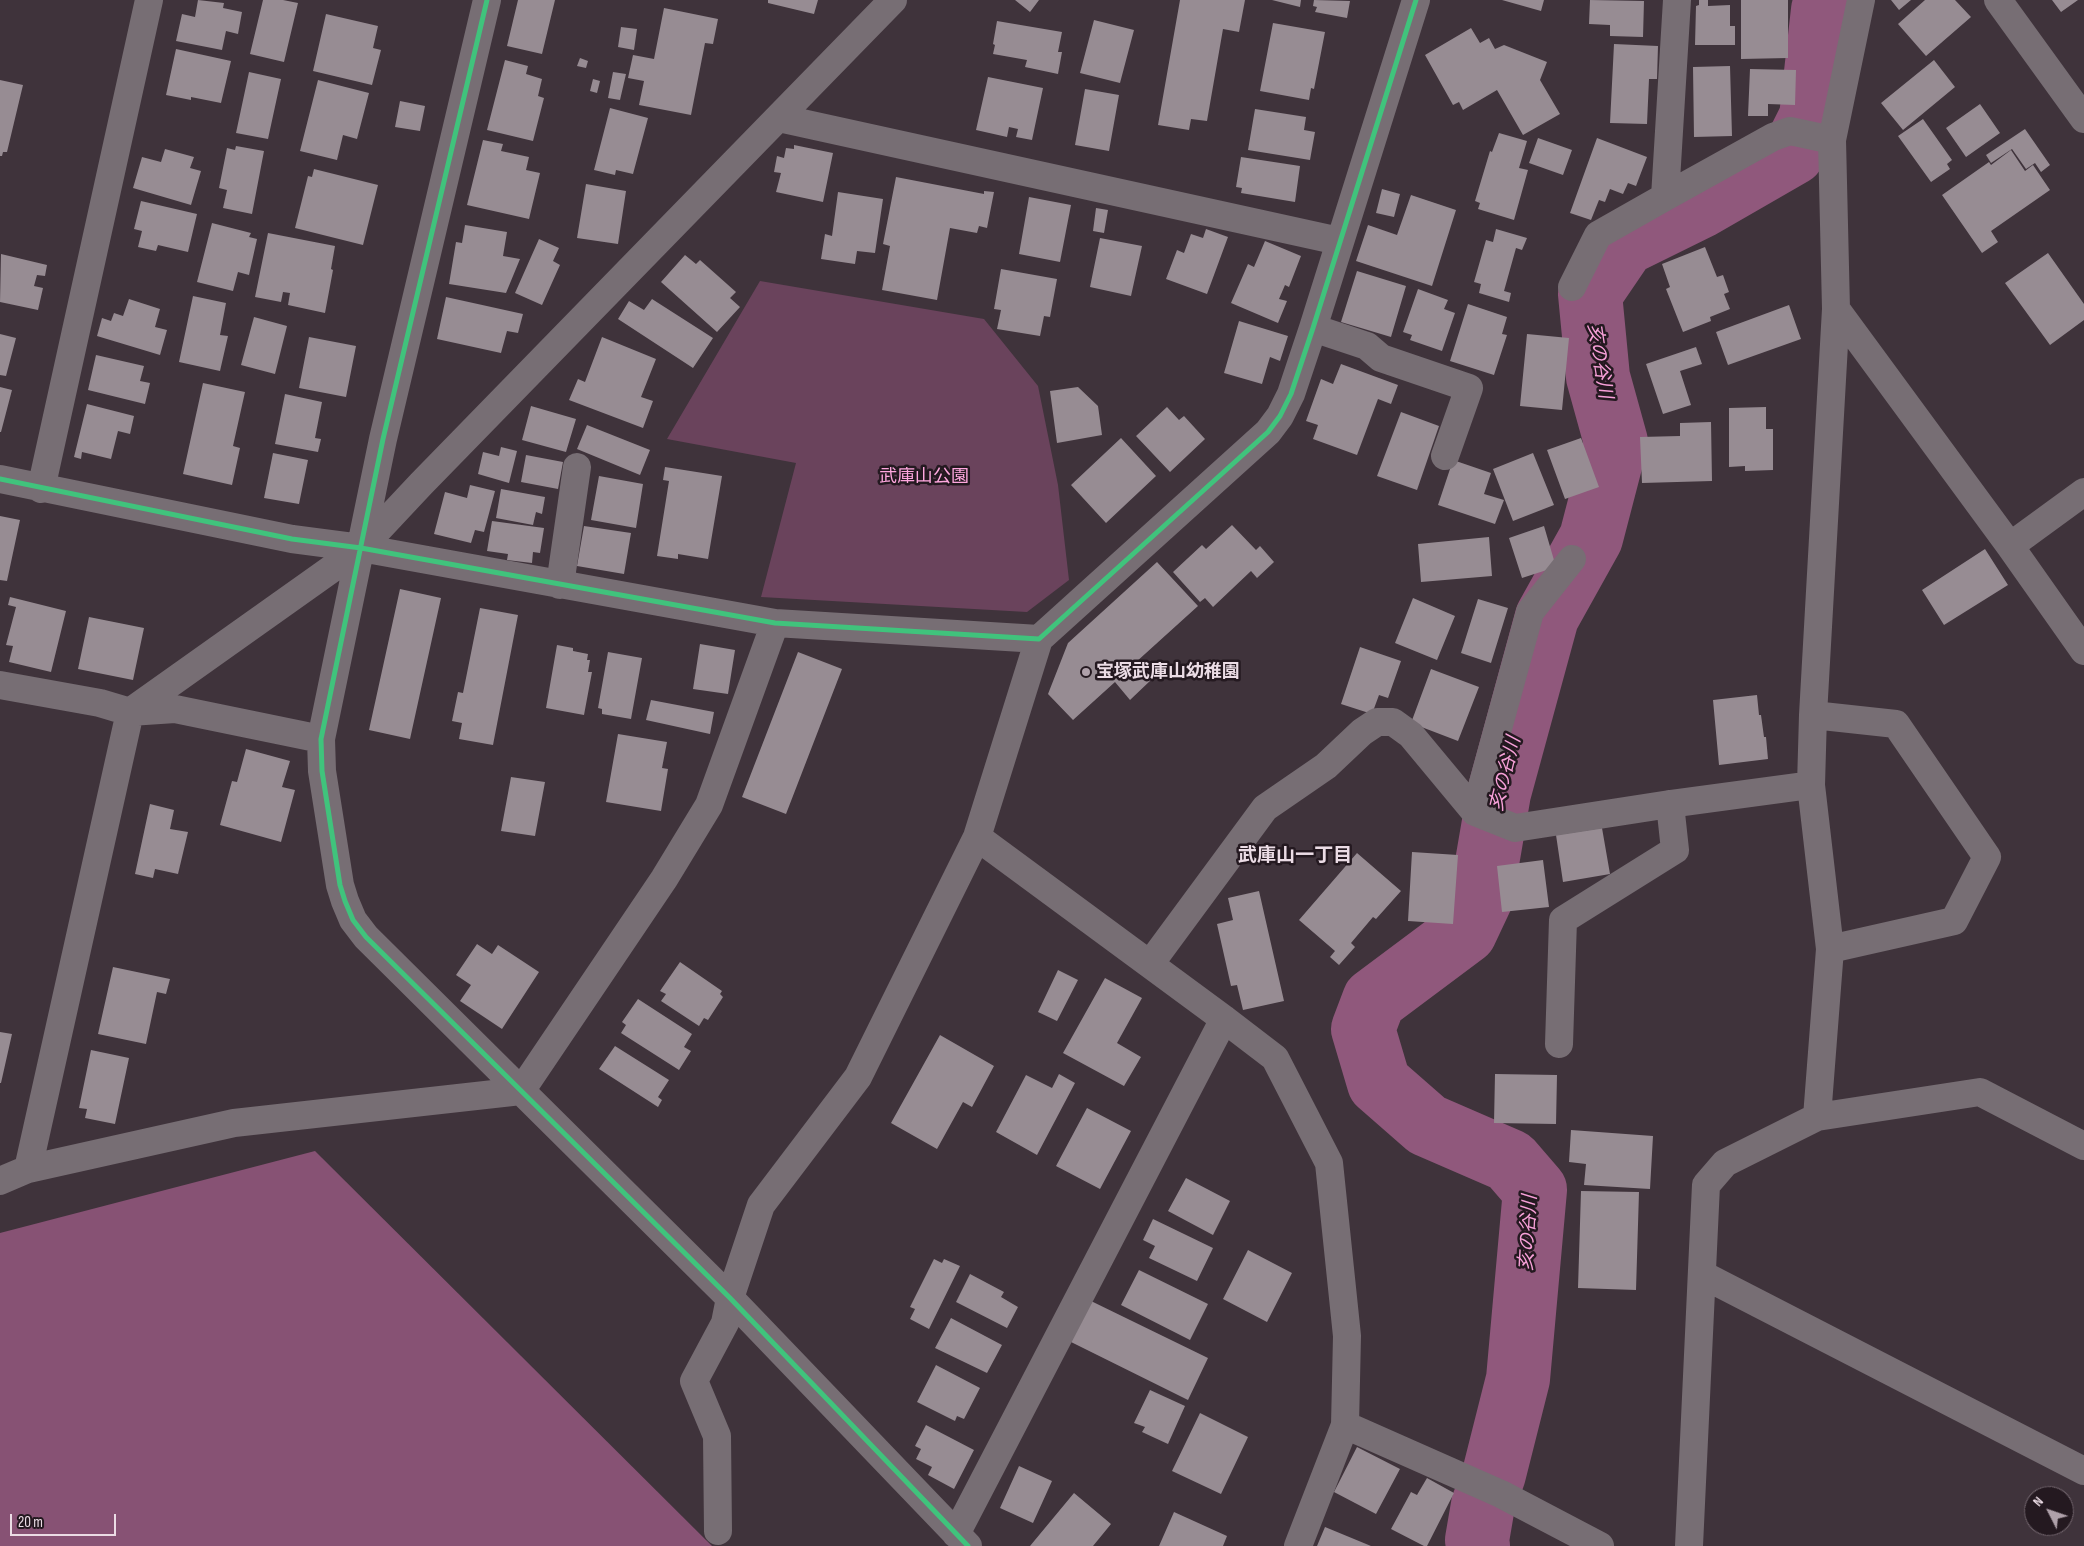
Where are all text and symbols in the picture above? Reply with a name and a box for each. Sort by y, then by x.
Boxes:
water label: 亥の谷川 [1582,322,1616,400]
park label: 武庫山公園 [879,466,969,488]
place label: 宝塚武庫山幼稚園 [1096,661,1240,683]
marker: 宝塚武庫山幼稚園 [1080,666,1092,678]
water label: 亥の谷川 [1486,734,1526,814]
district label: 武庫山一丁目 [1238,845,1352,867]
water label: 亥の谷川 [1516,1194,1542,1272]
north arrow [2024,1486,2074,1536]
text: N [2029,1493,2047,1510]
scale bar [12,1504,119,1536]
text: 20 m [18,1513,43,1532]

